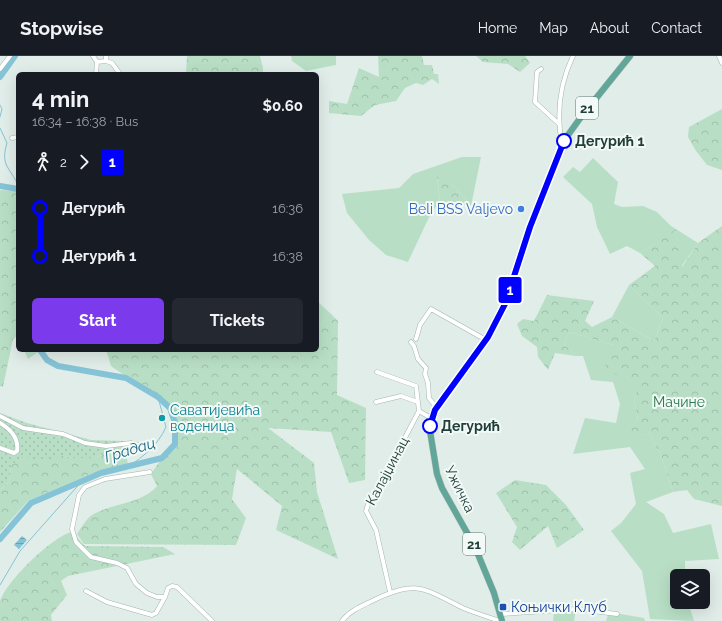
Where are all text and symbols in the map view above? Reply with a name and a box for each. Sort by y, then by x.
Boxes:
text: Stopwise [20,17,103,39]
text: Home [478,20,517,36]
text: Map [539,20,568,36]
text: About [590,20,629,36]
text: Contact [651,20,702,36]
text: 4 min [32,86,89,112]
text: $0.60 [263,97,303,115]
road number: 21 [576,97,598,119]
text: 16:34 – 16:38 · Bus [32,114,138,129]
marker: Дегурић 1 [556,133,572,149]
place label: Дегурић 1 [575,133,644,149]
icon: walk [32,151,54,173]
icon: forward [73,151,95,173]
text: 1 [109,154,116,170]
text: 2 [60,155,67,170]
text: Дегурић [62,199,125,217]
text: 16:36 [272,201,303,216]
place label: Beli BSS Valjevo [409,201,513,217]
marker: Beli BSS Valjevo [516,204,526,214]
text: Дегурић 1 [62,247,136,265]
text: 16:38 [273,249,303,264]
line badge: 1 [497,277,523,303]
text: 1 [507,282,513,298]
button: Start [32,298,164,344]
button: Tickets [172,298,303,344]
park label: Мачине [653,394,705,410]
place label: Саватијевића воденица [170,402,260,434]
marker: Саватијевића воденица [157,413,167,423]
marker: Дегурић [422,418,438,434]
place label: Дегурић [441,418,500,434]
water label: Градац [102,434,158,466]
street label: Калајџинац [362,434,412,508]
street label: Ужичка [442,463,478,515]
road number: 21 [463,533,485,555]
map controls [670,569,710,609]
button: layers [670,569,710,609]
place label: Коњички Клуб [511,599,607,615]
marker: Коњички Клуб [498,602,508,612]

